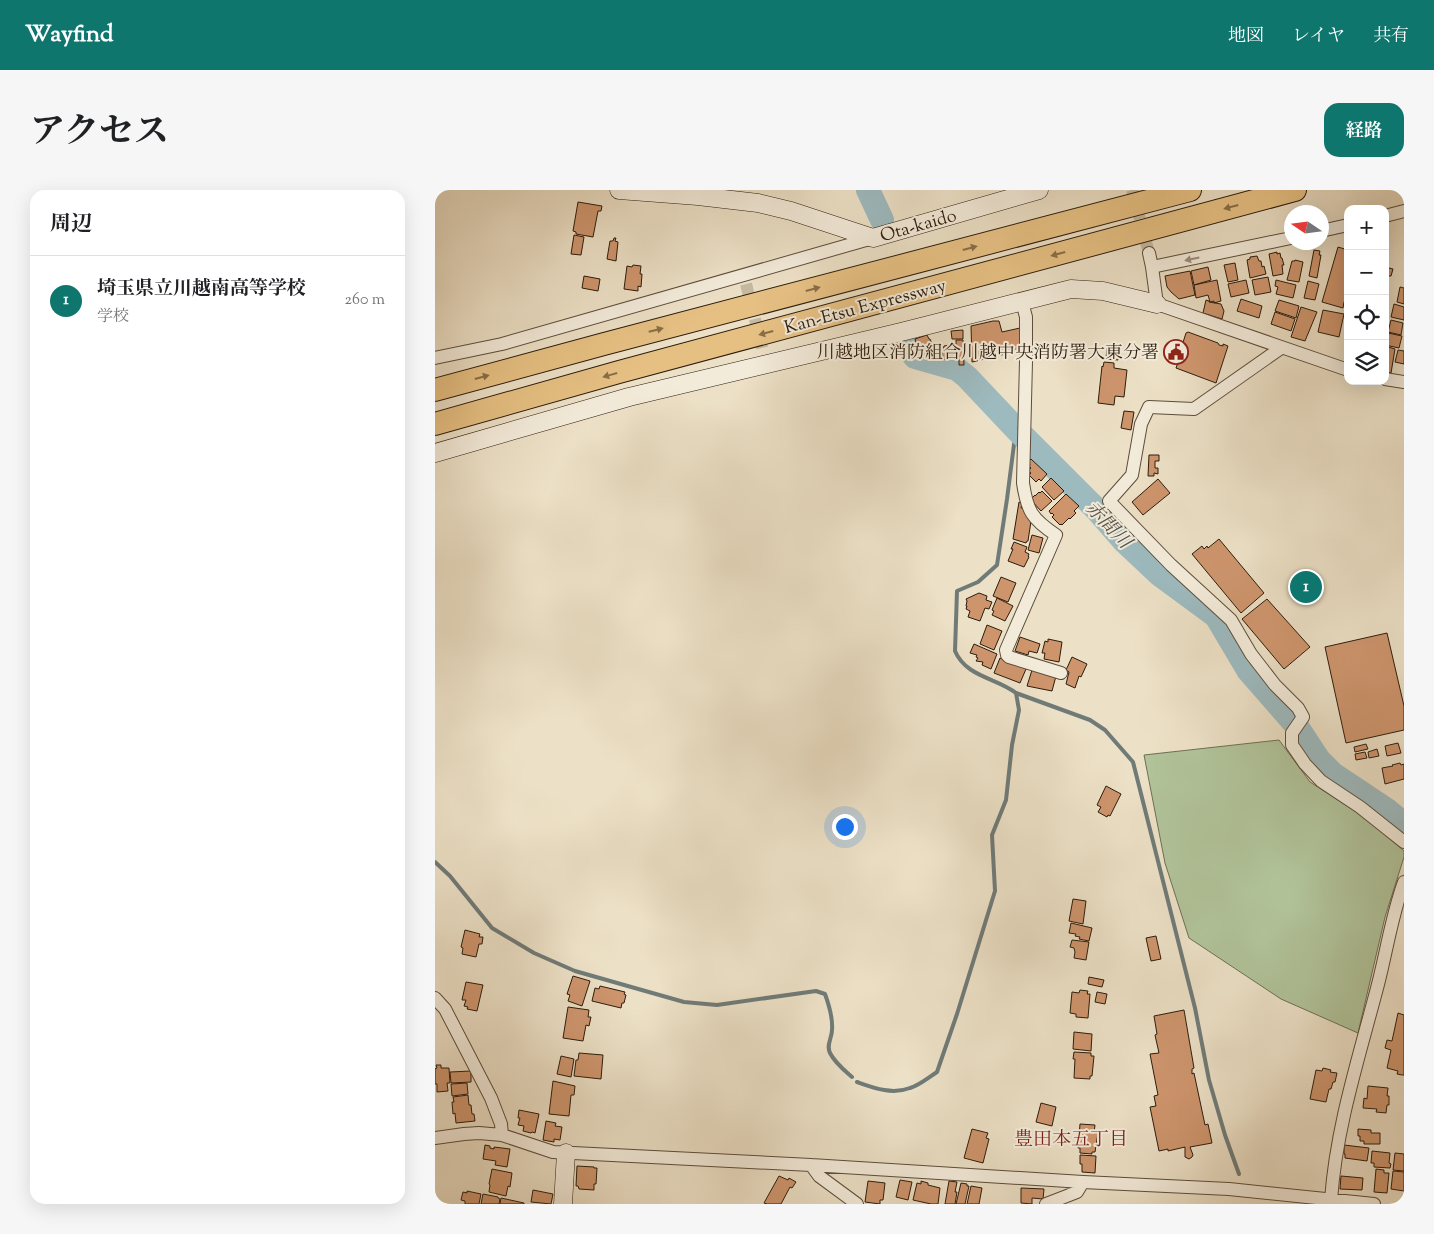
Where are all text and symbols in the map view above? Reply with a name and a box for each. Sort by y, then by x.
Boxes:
text: Wayfind [25,18,113,52]
text: 地図 [1228,24,1264,50]
text: レイヤ [1292,24,1345,50]
text: 共有 [1373,24,1409,50]
button: 経路 [1324,103,1404,157]
text: アクセス [30,108,169,159]
street label: Ota-kaido [877,204,960,250]
one-way arrow [1224,204,1239,212]
north arrow [1284,205,1329,250]
map controls [1344,205,1389,385]
button: + [1344,205,1389,250]
text: 周辺 [50,210,92,240]
one-way arrow [963,243,978,251]
one-way arrow [1051,250,1066,258]
button: − [1344,250,1389,295]
one-way arrow [1185,255,1200,263]
street label: Kan-Etsu Expressway [782,274,949,342]
text: 埼玉県立川越南高等学校 [97,276,306,303]
one-way arrow [805,285,821,293]
text: 1 [63,289,69,312]
text: 260 m [344,289,385,312]
button: locate [1344,295,1389,340]
text: 学校 [97,306,129,329]
one-way arrow [648,326,663,334]
one-way arrow [759,329,774,337]
public building icon: 川越地区消防組合川越中央消防署大東分署 [1163,339,1189,365]
button: layers [1344,340,1389,385]
place label: 川越地区消防組合川越中央消防署大東分署 [817,341,1159,367]
one-way arrow [602,371,617,379]
one-way arrow [474,373,490,381]
water label: 赤間川 [1078,496,1138,557]
pin: 1 [1290,568,1322,606]
your location [832,814,858,840]
district label: 豊田本五丁目 [1014,1127,1128,1154]

